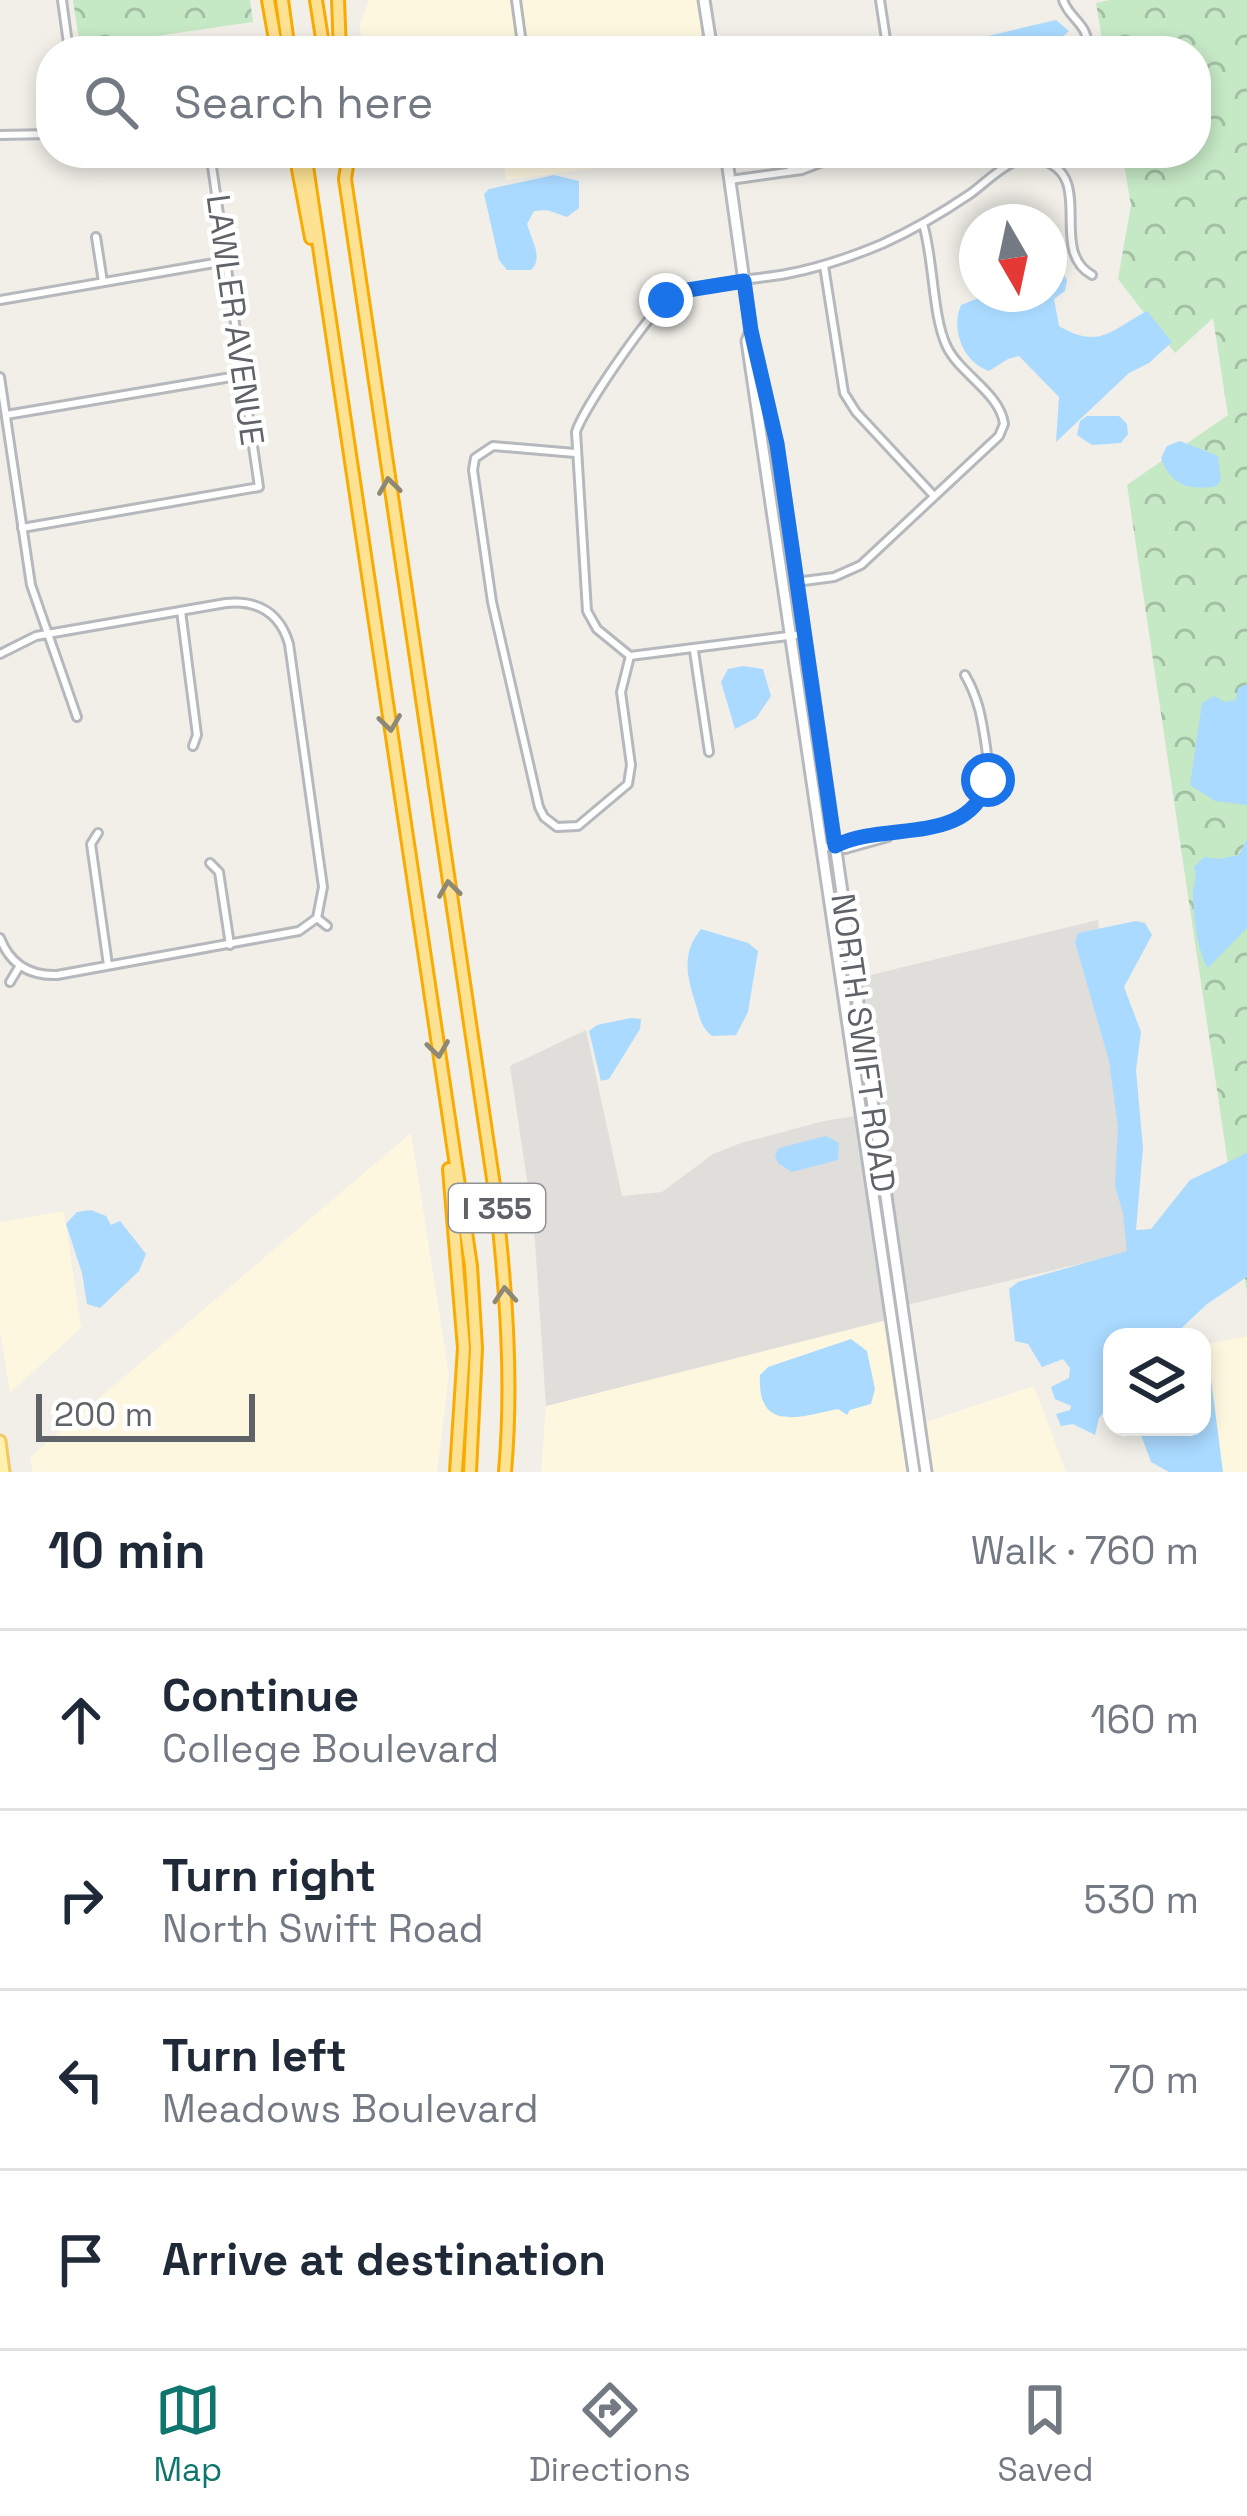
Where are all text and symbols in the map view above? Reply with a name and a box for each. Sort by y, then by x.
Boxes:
search box [36,36,1211,168]
icon: search [78,69,144,135]
text: Search here [174,74,433,131]
street label: LAWLER AVENUE [197,192,273,448]
north arrow [959,204,1067,312]
route end [639,273,693,327]
one-way arrow [377,477,403,496]
one-way arrow [376,713,402,733]
route start [961,753,1015,807]
one-way arrow [437,880,463,899]
street label: NORTH SWIFT ROAD [821,891,905,1195]
one-way arrow [425,1040,451,1059]
road number: I 355 [449,1184,545,1232]
one-way arrow [493,1286,519,1305]
map controls [1103,1328,1211,1436]
button: layers [1103,1328,1211,1436]
scale bar [36,1388,255,1441]
text: 200 m [54,1394,153,1436]
text: 10 min [48,1518,206,1583]
text: Walk · 760 m [971,1526,1199,1575]
text: Continue [162,1667,359,1724]
icon: ahead [48,1687,114,1753]
text: 160 m [1090,1695,1199,1744]
text: College Boulevard [162,1724,499,1773]
text: Turn right [162,1847,376,1904]
icon: right [48,1867,114,1933]
text: 530 m [1084,1875,1199,1924]
text: North Swift Road [162,1904,484,1953]
text: Turn left [162,2027,347,2084]
icon: left [48,2047,114,2113]
text: 70 m [1109,2055,1199,2104]
text: Meadows Boulevard [162,2084,539,2133]
icon: arrive [48,2227,114,2293]
text: Arrive at destination [162,2231,606,2288]
tab: Map [153,2377,222,2491]
tab: Directions [529,2377,691,2491]
tab: Saved [997,2377,1094,2491]

